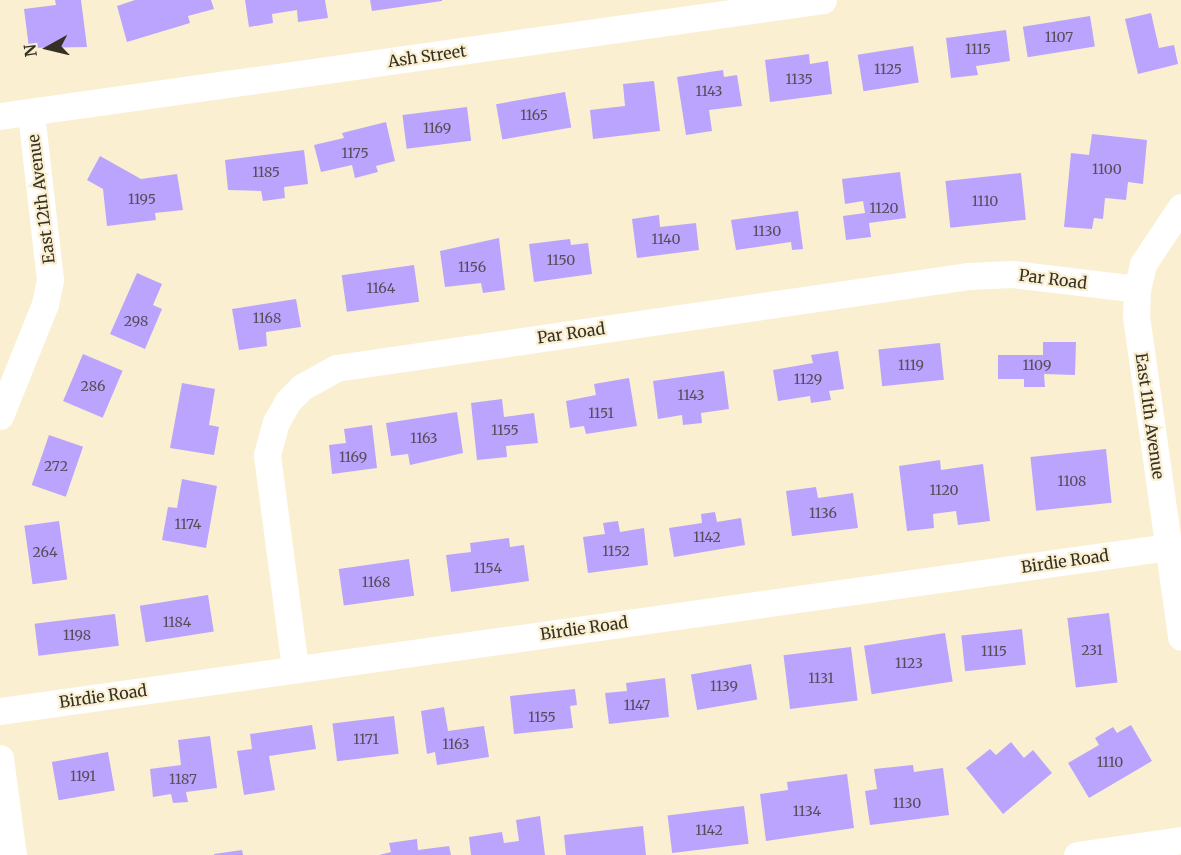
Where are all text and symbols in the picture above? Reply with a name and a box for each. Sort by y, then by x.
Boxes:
north arrow [18,18,78,78]
house number: 1107 [1045,29,1073,45]
street label: Ash Street [387,41,467,71]
house number: 1115 [965,41,991,57]
text: N [19,43,41,58]
house number: 1125 [874,61,902,77]
house number: 1135 [785,71,813,87]
house number: 1143 [696,83,722,99]
house number: 1165 [520,107,548,123]
house number: 1169 [423,120,451,136]
street label: East 12th Avenue [24,133,58,265]
house number: 1175 [341,145,369,161]
house number: 1100 [1092,161,1122,177]
house number: 1185 [252,164,280,180]
house number: 1195 [128,191,156,207]
house number: 1110 [972,193,998,209]
house number: 1120 [869,200,899,216]
house number: 1130 [753,223,781,239]
house number: 1140 [652,231,680,247]
house number: 1150 [547,252,575,268]
house number: 1156 [458,259,486,275]
street label: Par Road [1018,265,1088,293]
house number: 1164 [367,280,395,296]
house number: 1168 [253,310,281,326]
house number: 298 [124,313,148,329]
street label: Par Road [536,319,606,347]
street label: East 11th Avenue [1132,352,1168,480]
house number: 1119 [898,357,924,373]
house number: 1109 [1022,357,1052,373]
house number: 1129 [794,371,822,387]
house number: 286 [81,378,105,394]
house number: 1143 [678,387,704,403]
house number: 1151 [588,405,614,421]
house number: 1155 [491,422,519,438]
house number: 1163 [410,430,438,446]
house number: 1169 [339,449,367,465]
house number: 272 [44,458,68,474]
house number: 1108 [1058,473,1086,489]
house number: 1120 [929,482,959,498]
house number: 1136 [809,505,837,521]
house number: 1174 [175,516,201,532]
house number: 1142 [693,529,721,545]
house number: 1152 [602,543,630,559]
house number: 264 [32,544,58,560]
street label: Birdie Road [1020,545,1110,577]
house number: 1154 [474,560,502,576]
house number: 1168 [362,574,390,590]
street label: Birdie Road [539,612,629,644]
house number: 1184 [163,614,191,630]
house number: 1198 [63,627,91,643]
house number: 231 [1081,642,1103,658]
house number: 1115 [981,643,1007,659]
house number: 1123 [895,655,923,671]
house number: 1131 [808,670,834,686]
house number: 1139 [710,678,738,694]
street label: Birdie Road [58,680,148,712]
house number: 1147 [624,697,650,713]
house number: 1155 [528,709,556,725]
house number: 1171 [353,731,379,747]
house number: 1163 [442,736,470,752]
house number: 1110 [1097,754,1123,770]
house number: 1191 [70,768,96,784]
house number: 1187 [169,771,197,787]
house number: 1130 [893,795,921,811]
house number: 1134 [793,803,821,819]
house number: 1142 [695,822,723,838]

